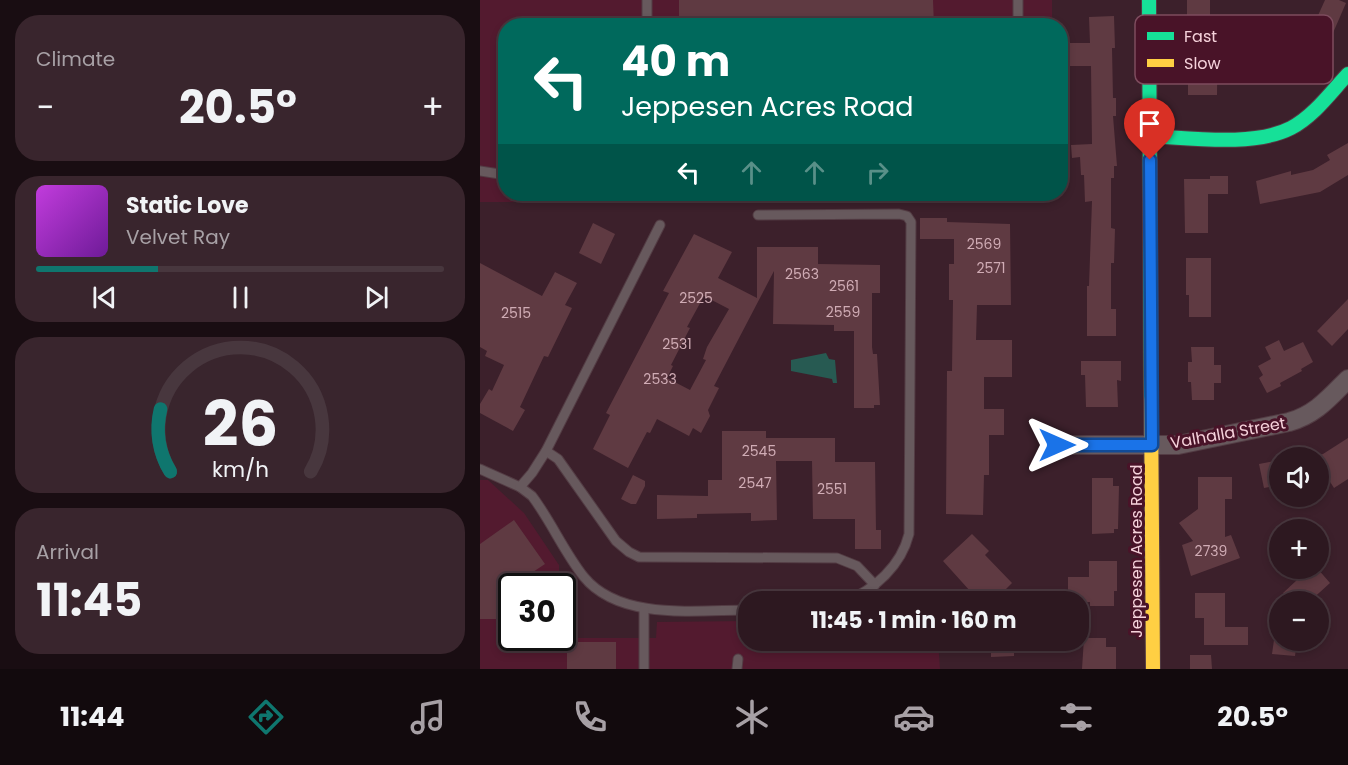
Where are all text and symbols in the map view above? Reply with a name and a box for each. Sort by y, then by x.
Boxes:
legend [1135,15,1333,84]
text: Fast [1184,25,1217,48]
text: 40 m [621,32,730,91]
icon: left [522,42,600,120]
text: Climate [36,45,115,73]
text: Slow [1184,52,1221,75]
text: 20.5° [179,76,297,139]
text: − [36,84,54,131]
text: + [421,84,444,131]
text: Jeppesen Acres Road [621,88,914,125]
pin [1124,98,1175,160]
icon: arrive [1133,107,1166,140]
icon: left [672,156,705,189]
icon: ahead [735,156,768,189]
icon: ahead [798,156,831,189]
icon: right [861,156,894,189]
text: Static Love [126,190,249,221]
text: Velvet Ray [126,223,230,251]
house number: 2569 [967,234,1001,254]
house number: 2571 [977,258,1005,278]
house number: 2563 [785,264,819,284]
house number: 2561 [829,276,859,296]
icon: previous [88,281,121,314]
icon: pause [224,281,257,314]
icon: next [360,281,393,314]
house number: 2525 [679,288,713,308]
house number: 2559 [826,302,860,322]
house number: 2515 [501,303,531,323]
house number: 2531 [662,334,692,354]
house number: 2533 [643,369,677,389]
text: 26 [202,380,278,468]
street label: Valhalla Street [1169,412,1287,454]
position arrow [1025,413,1089,477]
house number: 2545 [742,441,776,461]
map controls [1269,447,1329,651]
button: sound [1269,447,1329,507]
text: km/h [211,454,269,485]
street label: Jeppesen Acres Road [1125,464,1148,638]
house number: 2547 [738,473,772,493]
house number: 2551 [817,479,847,499]
button: + [1269,519,1329,579]
text: Arrival [36,538,99,566]
house number: 2739 [1195,541,1227,561]
text: 11:45 [36,569,142,632]
speed limit sign: 30 [498,573,576,651]
button: − [1269,591,1329,651]
text: 11:45 · 1 min · 160 m [811,605,1016,636]
icon: directions [245,696,287,738]
icon: music [407,696,449,738]
icon: phone [569,696,611,738]
icon: climate [731,696,773,738]
icon: car [893,696,935,738]
icon: filters [1055,696,1097,738]
text: 11:44 [60,698,125,735]
text: 20.5° [1217,698,1288,735]

